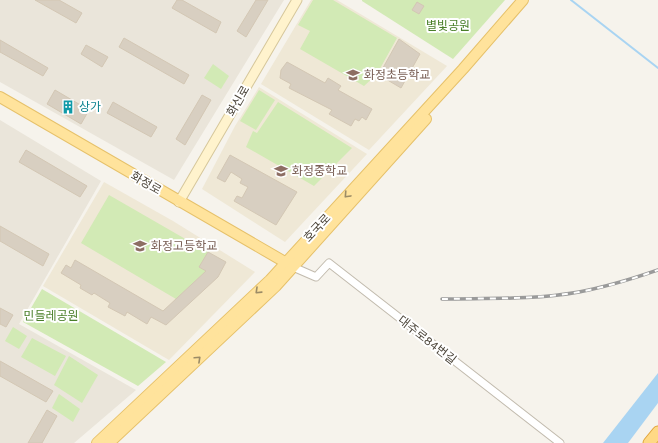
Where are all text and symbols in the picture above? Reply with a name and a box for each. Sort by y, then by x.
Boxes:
park label: 별빛공원 [426,19,470,33]
school or university icon: 화정초등학교 [345,67,361,83]
place label: 화정초등학교 [364,68,430,82]
street label: 화신로 [224,83,252,119]
building icon: 상가 [60,99,76,115]
place label: 상가 [79,100,101,114]
school or university icon: 화정중학교 [273,163,289,179]
place label: 화정중학교 [292,164,347,178]
street label: 화정로 [128,169,164,197]
one-way arrow [345,191,352,198]
street label: 호국로 [301,211,333,245]
school or university icon: 화정고등학교 [132,238,148,254]
place label: 화정고등학교 [151,239,217,253]
one-way arrow [255,286,263,293]
park label: 민들레공원 [23,309,79,323]
street label: 대주로84번길 [395,313,459,367]
one-way arrow [193,356,201,364]

